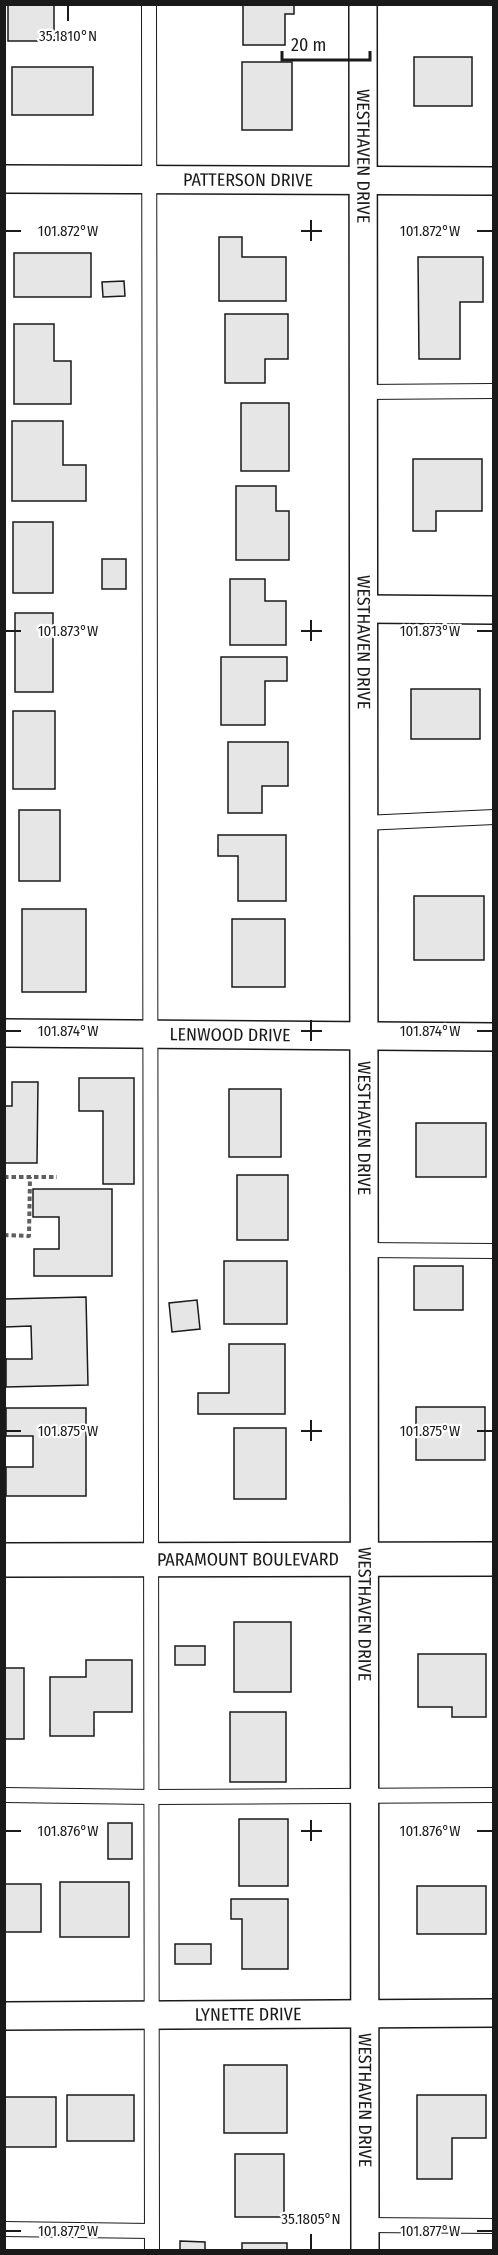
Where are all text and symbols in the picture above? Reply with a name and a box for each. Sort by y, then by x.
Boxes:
scale bar [282,24,370,62]
text: 35.1810°N [39,27,97,45]
text: 20 m [291,34,326,56]
street label: WESTHAVEN DRIVE [352,89,374,223]
street label: PATTERSON DRIVE [183,169,313,191]
text: 101.872°W [38,222,98,240]
text: 101.872°W [400,222,460,240]
street label: WESTHAVEN DRIVE [353,575,375,709]
text: 101.873°W [38,622,98,640]
text: 101.873°W [400,622,460,640]
text: 101.874°W [38,1022,98,1040]
text: 101.874°W [400,1022,460,1040]
street label: LENWOOD DRIVE [169,1023,290,1046]
street label: WESTHAVEN DRIVE [353,1061,375,1195]
text: 101.875°W [38,1422,98,1440]
text: 101.875°W [400,1422,460,1440]
street label: WESTHAVEN DRIVE [353,1547,375,1681]
street label: PARAMOUNT BOULEVARD [157,1548,339,1571]
text: 101.876°W [38,1822,98,1840]
text: 101.876°W [400,1822,460,1840]
street label: LYNETTE DRIVE [195,2003,301,2026]
street label: WESTHAVEN DRIVE [354,2033,376,2167]
text: 35.1805°N [281,2210,341,2228]
text: 101.877°W [38,2222,98,2240]
text: 101.877°W [400,2222,460,2240]

